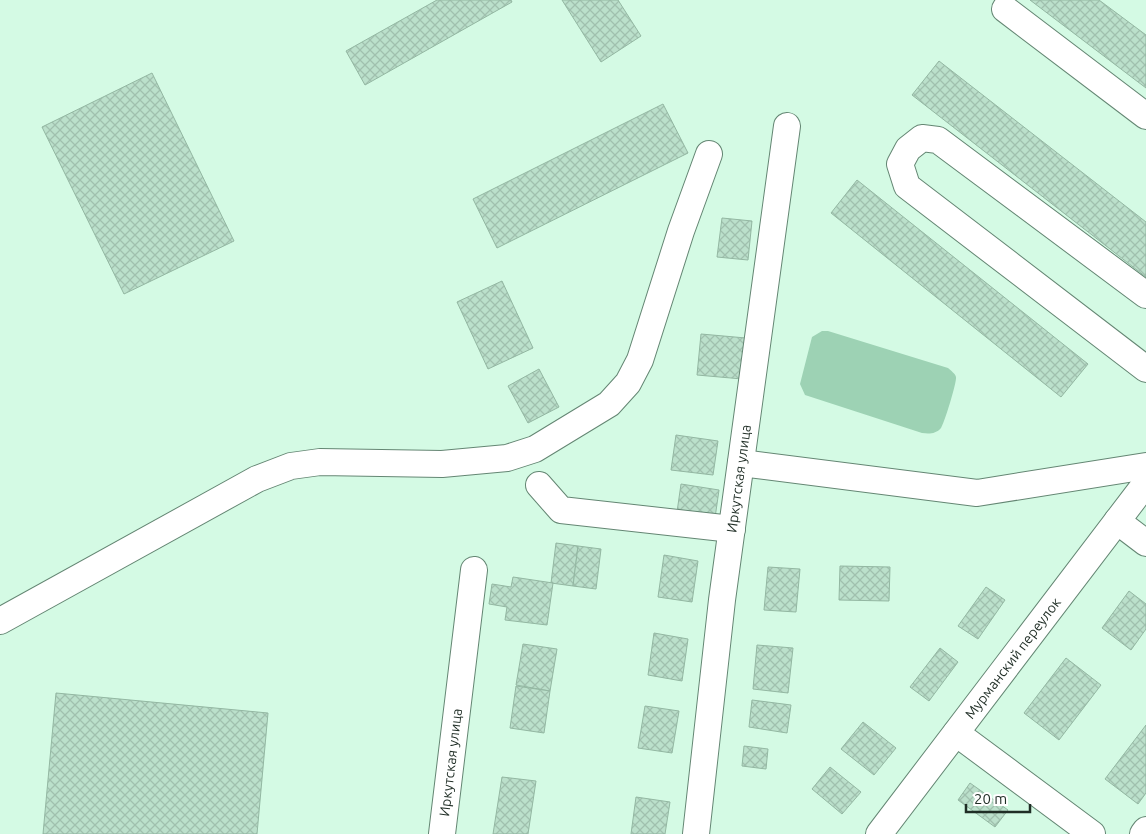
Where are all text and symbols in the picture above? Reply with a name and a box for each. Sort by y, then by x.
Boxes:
street label: Иркутская улица [723,424,754,534]
street label: Мурманский переулок [962,594,1064,722]
street label: Иркутская улица [436,708,465,817]
scale bar [966,782,1030,814]
text: 20 m [974,790,1007,807]

